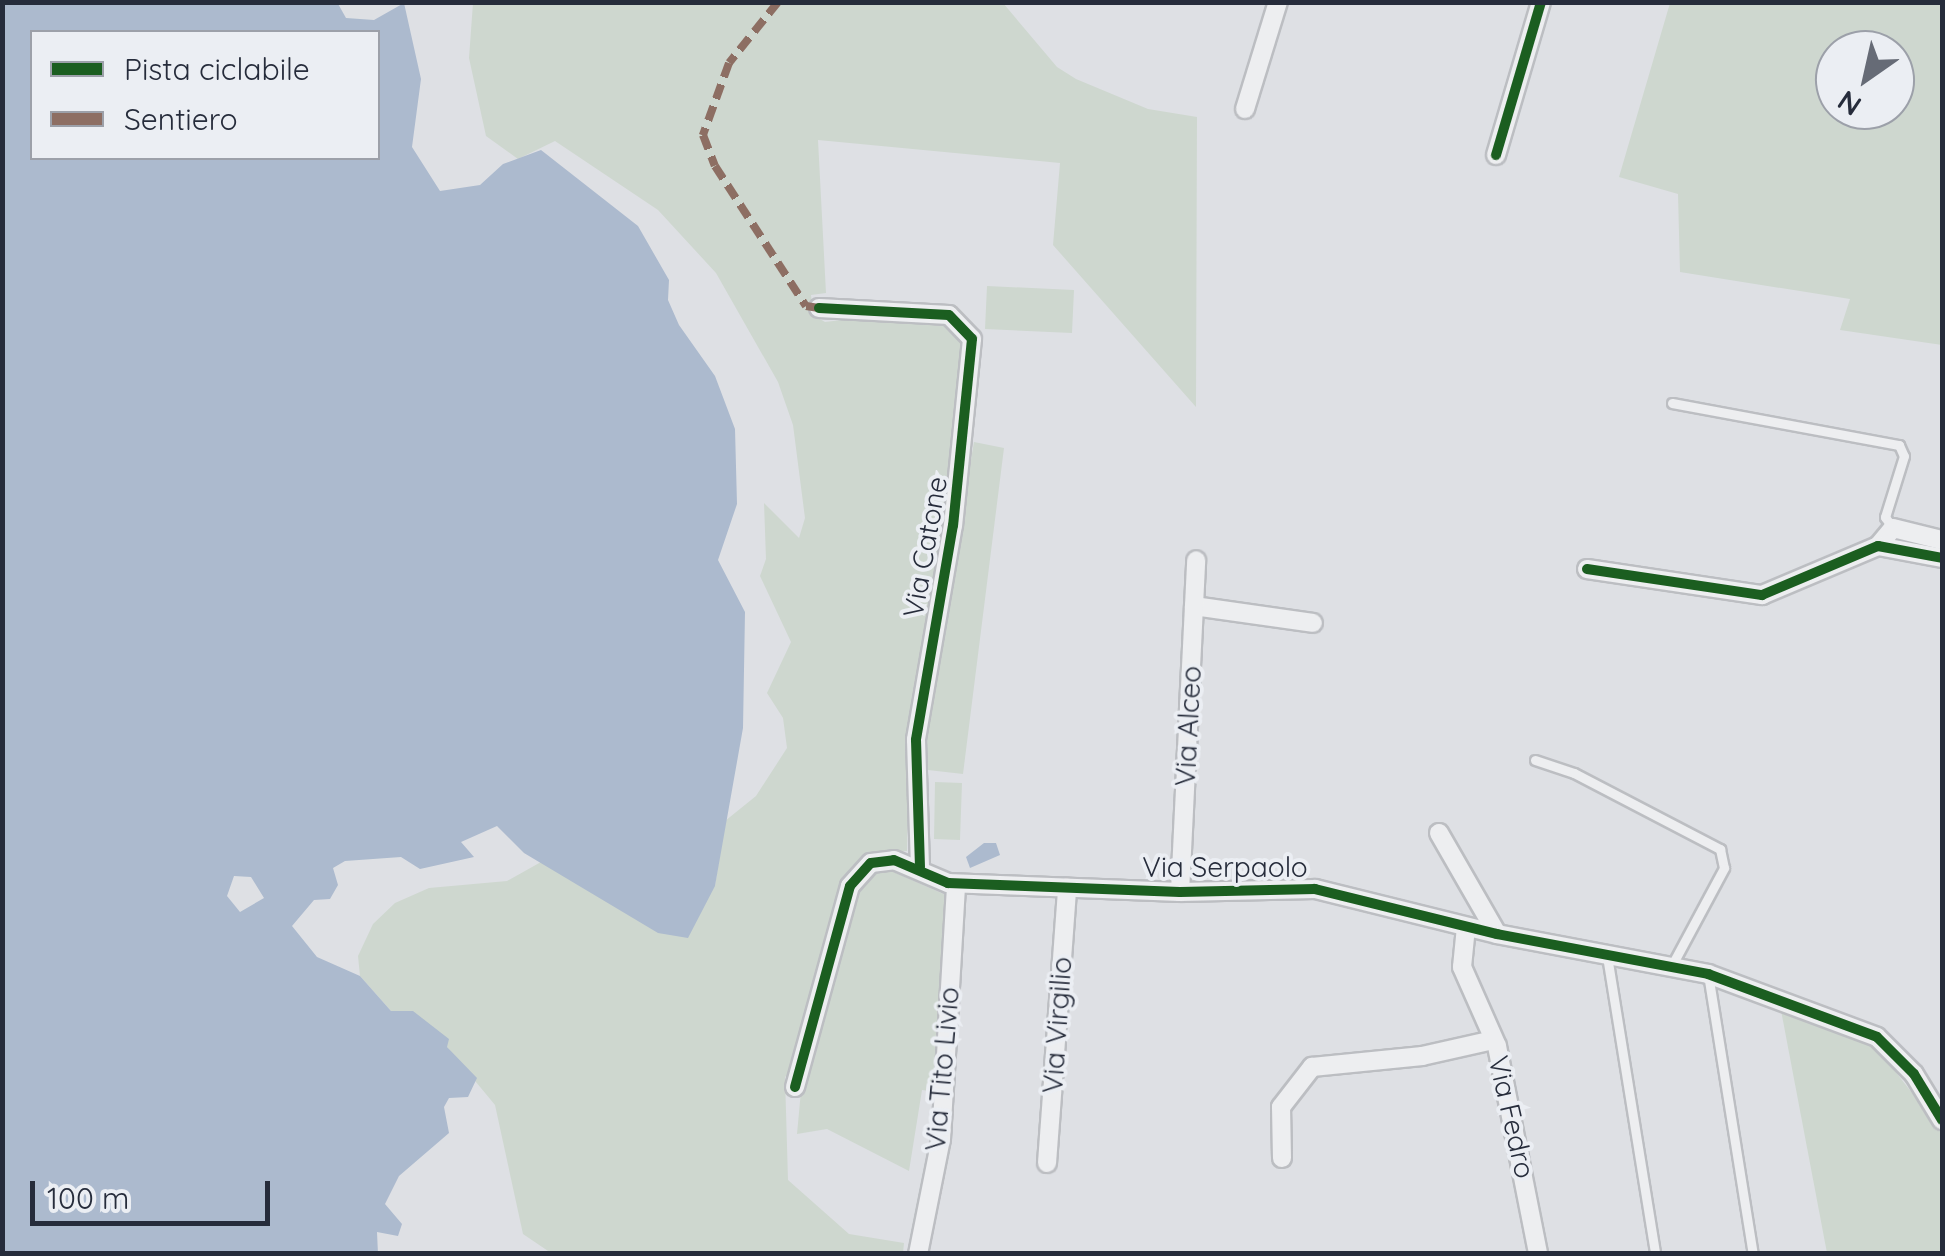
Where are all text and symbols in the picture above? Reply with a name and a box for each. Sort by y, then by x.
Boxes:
legend [30,30,380,160]
north arrow [1815,30,1915,130]
text: Pista ciclabile [124,50,310,88]
text: N [1831,83,1867,124]
text: Sentiero [124,100,238,138]
street label: Via Catone [896,474,954,620]
street label: Via Alceo [1168,665,1208,787]
street label: Via Serpaolo [1142,850,1308,884]
street label: Via Virgilio [1035,955,1079,1095]
street label: Via Tito Livio [918,986,966,1152]
street label: Via Fedro [1482,1053,1542,1181]
scale bar [35,1161,275,1223]
text: 100 m [47,1179,129,1217]

